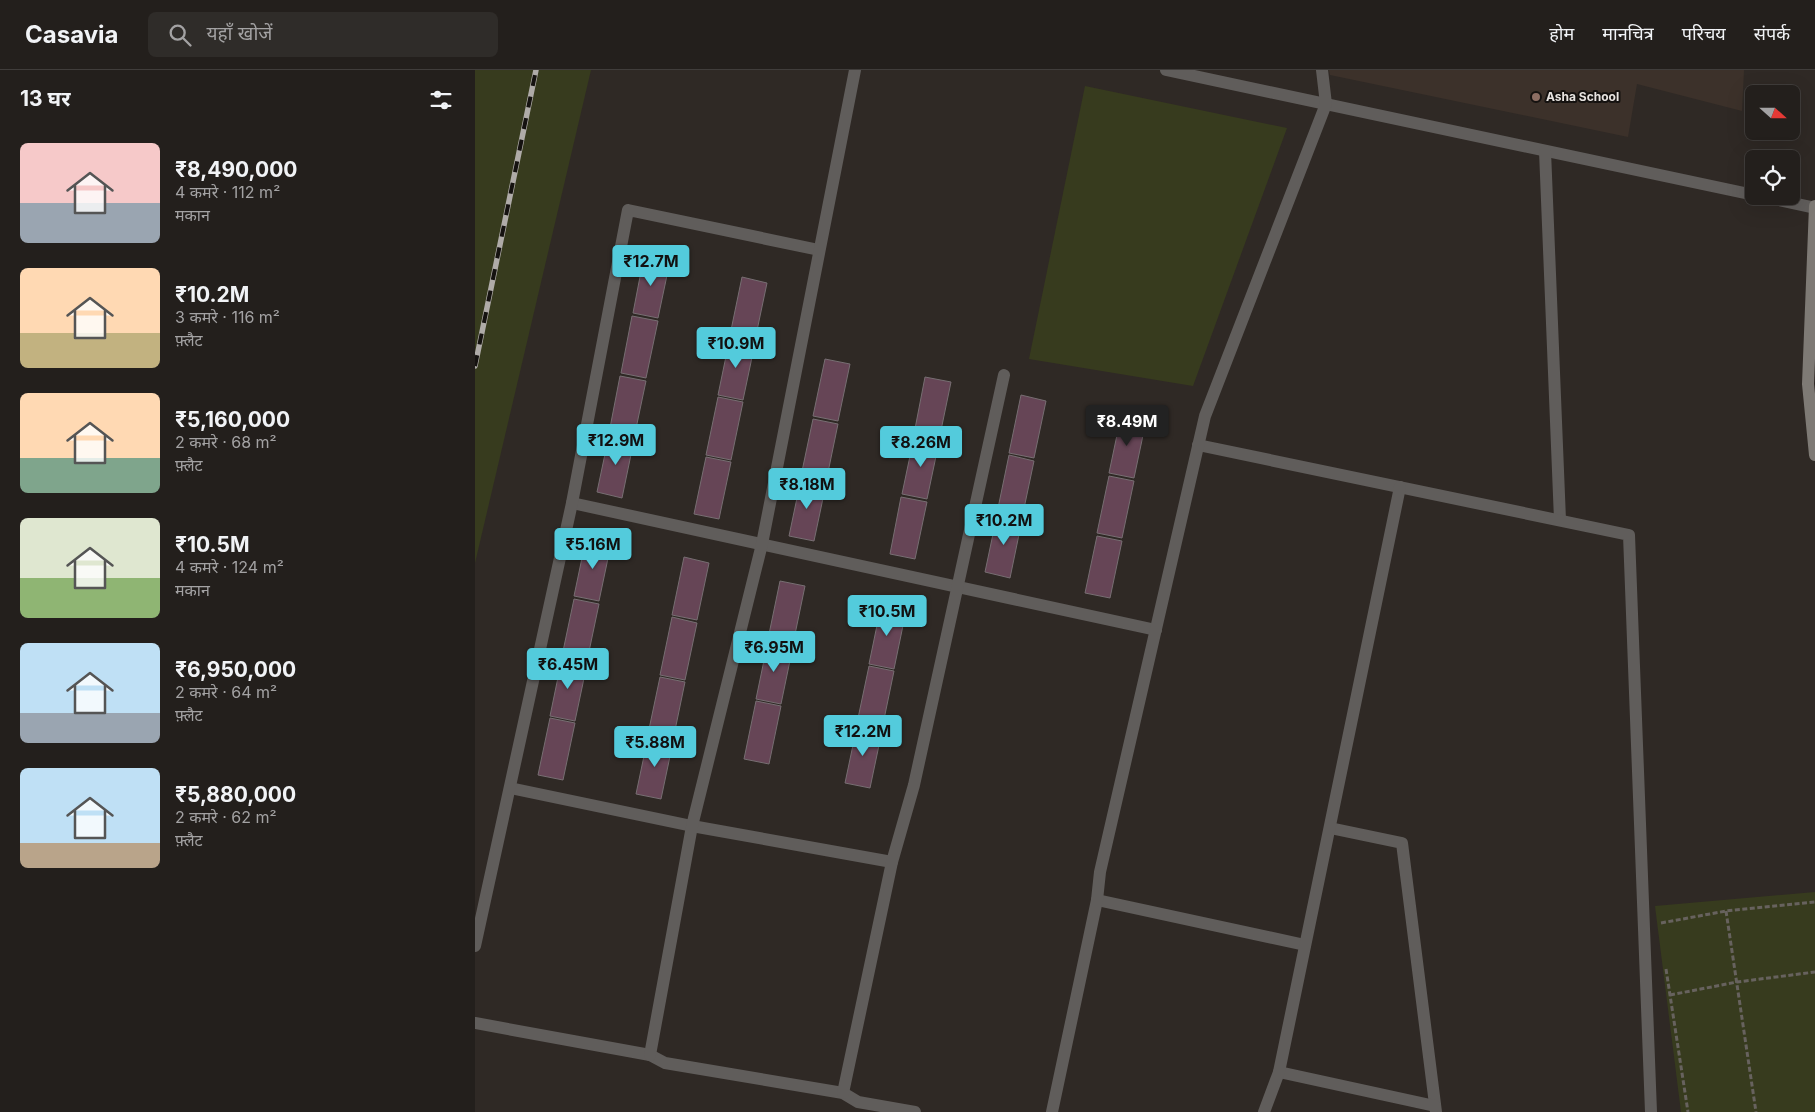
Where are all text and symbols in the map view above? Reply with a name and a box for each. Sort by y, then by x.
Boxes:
search box [148,12,498,57]
text: Casavia [25,20,118,49]
icon: search [166,21,194,49]
text: यहाँ खोजें [206,22,272,45]
text: होम [1549,23,1574,44]
text: मानचित्र [1602,23,1654,44]
text: परिचय [1682,23,1726,44]
text: संपर्क [1754,23,1790,44]
north arrow [1745,85,1800,140]
map controls [1745,85,1800,205]
text: 13 घर [20,86,70,111]
icon: filters [427,86,455,114]
place label: Asha School [1546,89,1619,104]
marker: Asha School [1530,91,1542,103]
button: locate [1745,150,1800,205]
text: ₹8,490,000 [175,157,298,182]
icon: home [60,163,120,223]
text: 4 कमरे · 112 m² [175,182,280,202]
text: मकान [175,205,210,225]
pin: ₹12.7M [610,244,692,287]
text: ₹12.7M [623,251,679,271]
text: ₹10.2M [175,282,249,307]
icon: home [60,288,120,348]
text: 3 कमरे · 116 m² [175,307,280,327]
pin: ₹10.9M [695,326,777,369]
text: फ़्लैट [175,330,203,350]
text: ₹10.9M [708,333,764,353]
pin: ₹8.49M [1086,404,1168,447]
text: ₹5,160,000 [175,407,290,432]
text: ₹8.49M [1097,411,1157,431]
icon: home [60,413,120,473]
pin: ₹12.9M [575,424,657,466]
pin: ₹8.26M [880,426,962,468]
text: ₹12.9M [588,430,644,450]
text: 2 कमरे · 68 m² [175,432,277,452]
text: ₹8.26M [891,432,951,452]
text: फ़्लैट [175,455,203,475]
pin: ₹8.18M [766,468,848,510]
text: ₹8.18M [779,474,835,494]
pin: ₹10.2M [963,504,1045,546]
text: ₹10.2M [976,510,1032,530]
pin: ₹5.16M [552,528,634,570]
text: ₹10.5M [175,532,249,557]
text: ₹5.16M [565,534,621,554]
icon: home [60,538,120,598]
text: 4 कमरे · 124 m² [175,557,284,577]
text: मकान [175,580,210,600]
pin: ₹10.5M [846,594,928,637]
text: ₹10.5M [859,601,915,621]
pin: ₹6.95M [733,630,815,673]
text: ₹6.95M [744,637,804,657]
pin: ₹6.45M [527,648,609,690]
text: ₹6.45M [538,654,598,674]
text: ₹6,950,000 [175,657,296,682]
icon: home [60,663,120,723]
text: 2 कमरे · 64 m² [175,682,277,702]
text: फ़्लैट [175,705,203,725]
pin: ₹12.2M [822,714,904,757]
text: ₹12.2M [835,721,891,741]
pin: ₹5.88M [614,726,696,768]
text: ₹5.88M [625,732,685,752]
text: ₹5,880,000 [175,782,296,807]
icon: home [60,788,120,848]
text: 2 कमरे · 62 m² [175,807,277,827]
text: फ़्लैट [175,830,203,850]

